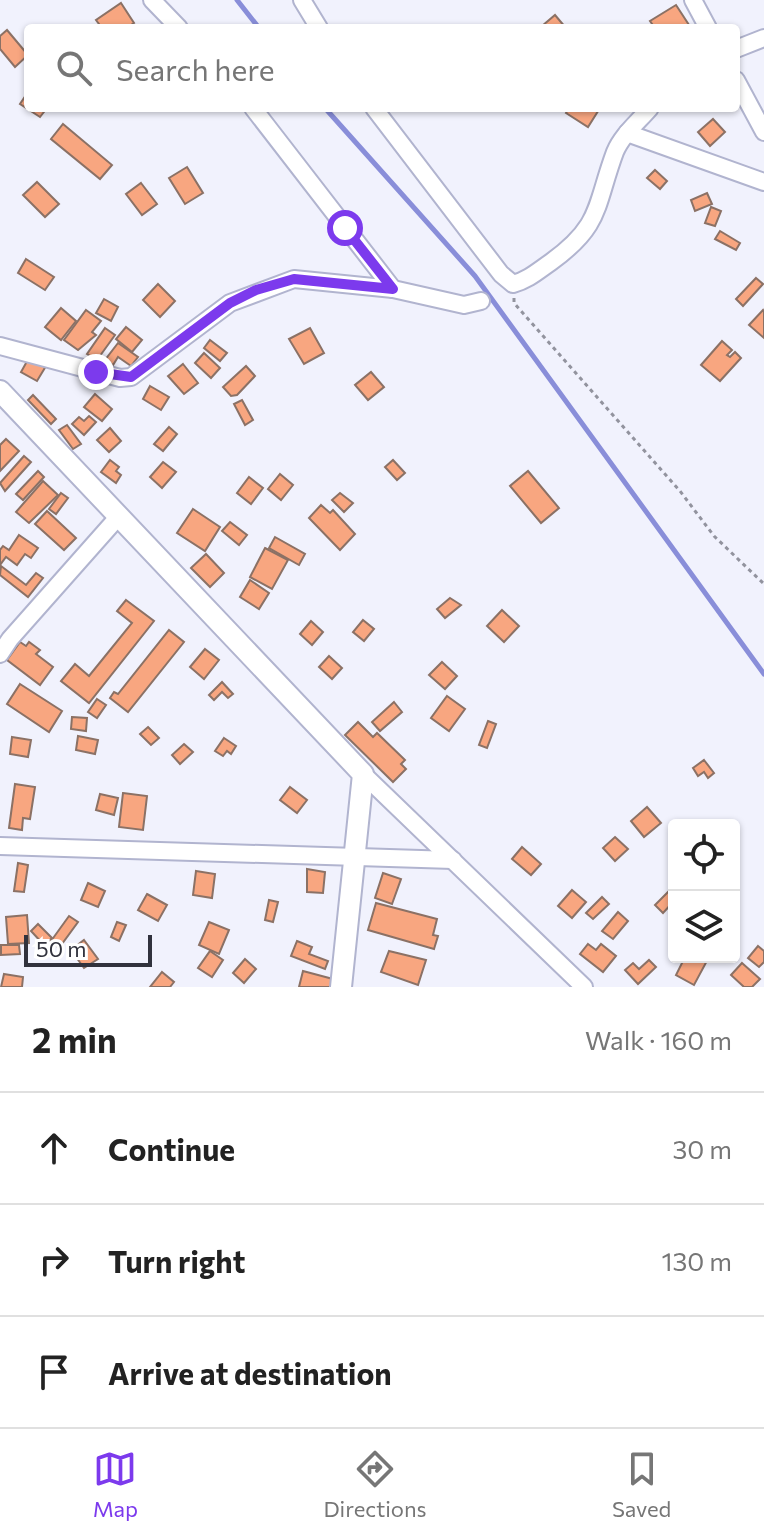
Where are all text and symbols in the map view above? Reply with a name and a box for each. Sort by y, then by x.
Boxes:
search box [24,24,740,112]
icon: search [52,46,96,90]
text: Search here [116,50,275,87]
route start [327,210,363,246]
route end [78,354,114,390]
map controls [668,819,740,963]
button: locate [668,819,740,891]
button: layers [668,891,740,963]
scale bar [24,931,152,967]
text: 50 m [36,935,86,962]
text: 2 min [32,1018,117,1060]
text: Walk · 160 m [585,1024,732,1055]
icon: ahead [32,1126,76,1170]
text: Continue [108,1130,235,1167]
text: 30 m [673,1133,732,1164]
icon: right [32,1238,76,1282]
text: Turn right [108,1242,245,1279]
text: 130 m [661,1245,732,1276]
icon: arrive [32,1350,76,1394]
text: Arrive at destination [108,1354,392,1391]
tab: Map [93,1447,138,1522]
tab: Directions [323,1447,427,1522]
tab: Saved [612,1447,671,1522]

